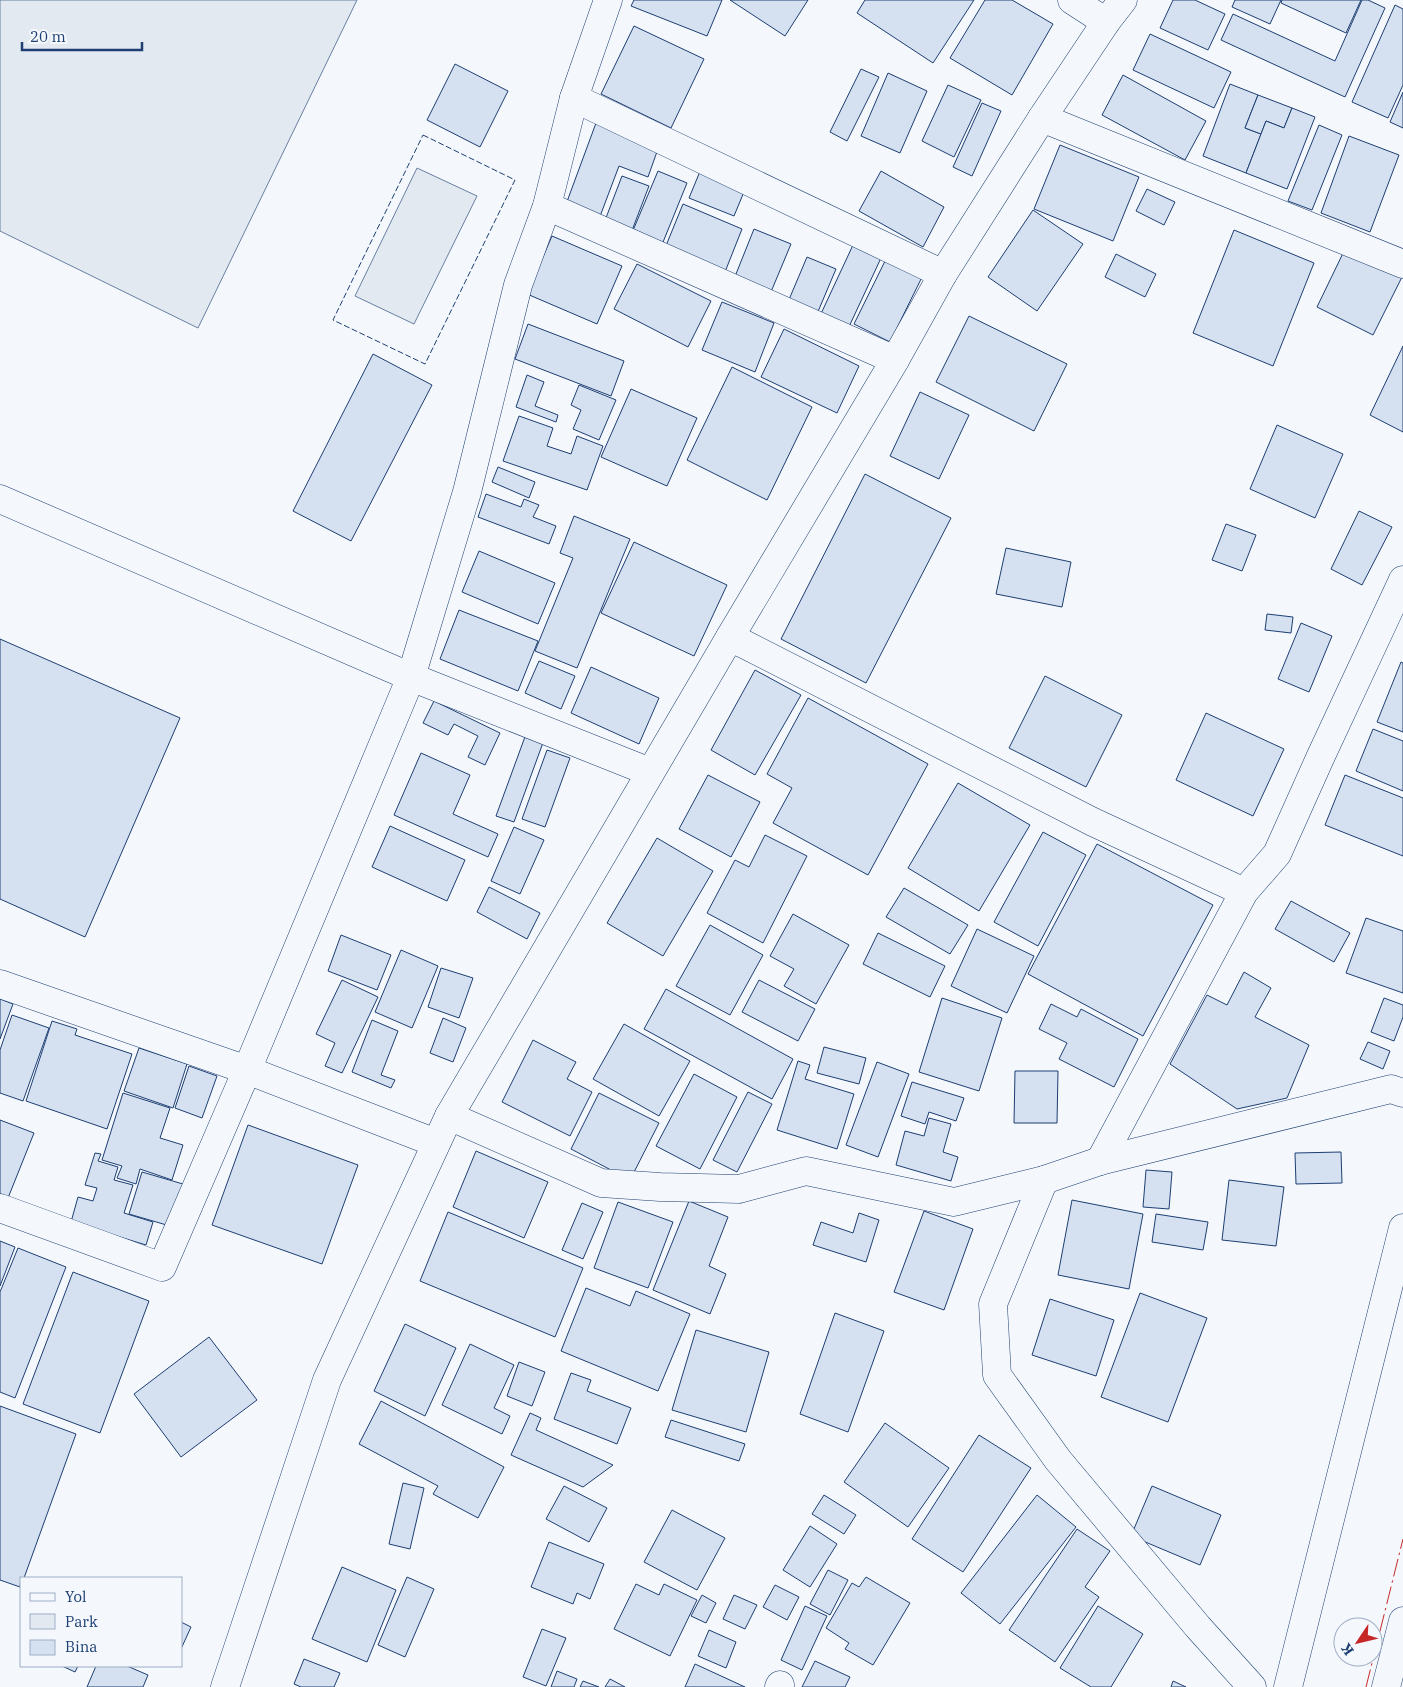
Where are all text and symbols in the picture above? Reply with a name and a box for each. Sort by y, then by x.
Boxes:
scale bar [22,20,142,52]
text: 20 m [30,27,66,46]
legend [20,1577,182,1667]
text: Yol [65,1587,86,1606]
text: Park [65,1612,98,1631]
north arrow [1333,1617,1383,1667]
text: Bina [65,1637,98,1656]
text: K [1337,1640,1358,1659]

